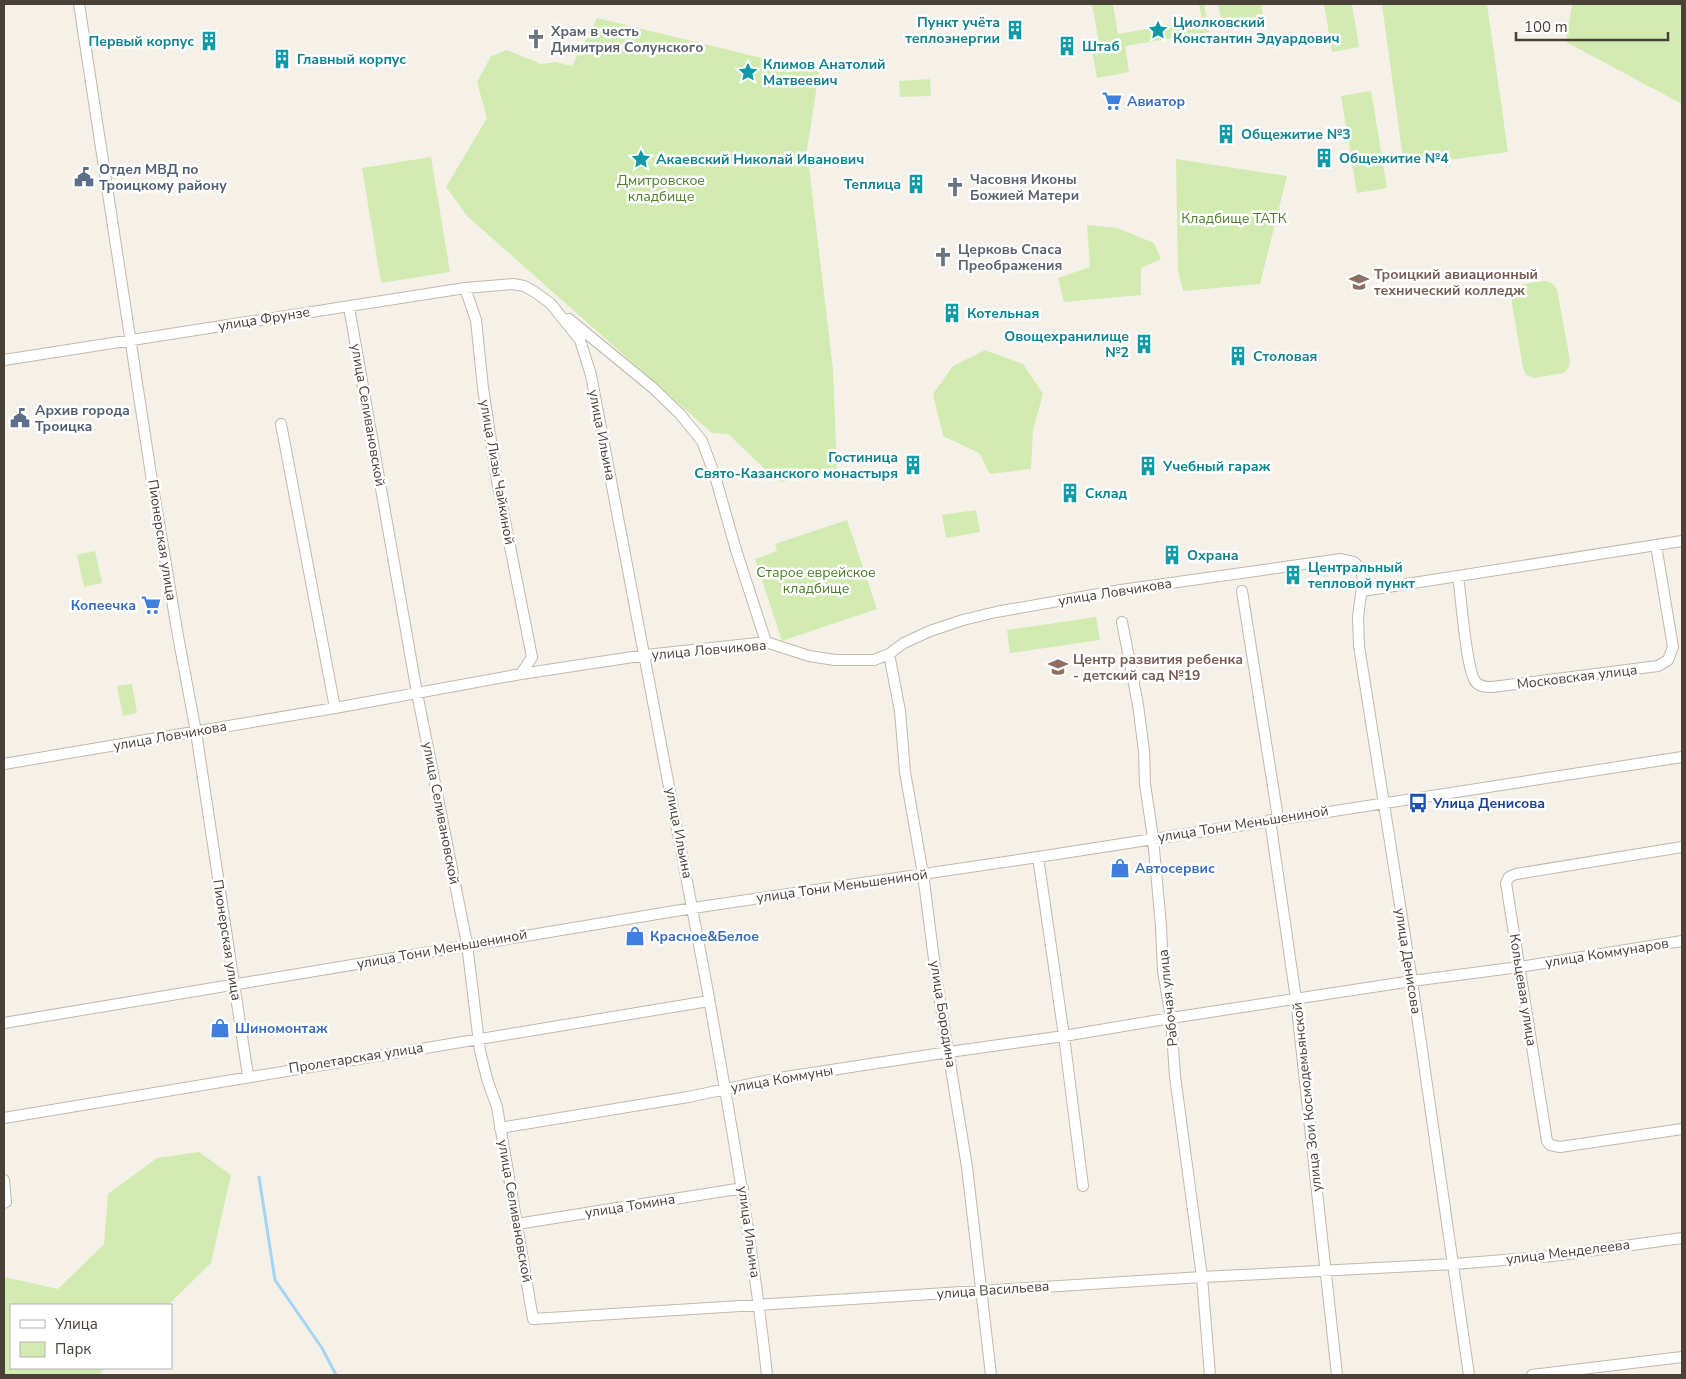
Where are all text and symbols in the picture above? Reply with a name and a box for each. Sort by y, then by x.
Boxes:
scale bar [1516,10,1668,42]
place label: Пункт учёта теплоэнергии [905,13,1000,48]
place label: Циолковский Константин Эдуардович [1173,13,1340,48]
text: 100 m [1524,17,1568,37]
building icon: Пункт учёта теплоэнергии [1004,19,1026,41]
place icon: Циолковский Константин Эдуардович [1147,19,1169,41]
place label: Храм в честь Димитрия Солунского [550,22,703,57]
church icon: Храм в честь Димитрия Солунского [525,28,547,50]
building icon: Первый корпус [198,30,220,52]
place label: Первый корпус [88,32,194,51]
building icon: Штаб [1056,35,1078,57]
place label: Штаб [1082,37,1120,56]
building icon: Главный корпус [271,48,293,70]
place label: Главный корпус [297,50,406,69]
place label: Климов Анатолий Матвеевич [763,55,886,90]
place icon: Климов Анатолий Матвеевич [737,61,759,83]
supermarket icon: Авиатор [1101,90,1123,112]
place label: Авиатор [1127,92,1185,111]
building icon: Общежитие №3 [1215,123,1237,145]
place label: Общежитие №3 [1241,125,1351,144]
building icon: Общежитие №4 [1313,147,1335,169]
place icon: Акаевский Николай Иванович [630,148,652,170]
place label: Общежитие №4 [1339,149,1449,168]
place label: Акаевский Николай Иванович [656,150,864,169]
place label: Отдел МВД по Троицкому району [99,160,227,195]
public building icon: Отдел МВД по Троицкому району [73,166,95,188]
place label: Часовня Иконы Божией Матери [970,170,1079,205]
park label: Дмитровское кладбище [617,171,705,206]
building icon: Теплица [905,173,927,195]
place label: Теплица [844,175,901,194]
church icon: Часовня Иконы Божией Матери [944,176,966,198]
park label: Кладбище ТАТК [1181,209,1287,228]
place label: Церковь Спаса Преображения [958,240,1062,275]
church icon: Церковь Спаса Преображения [932,246,954,268]
place label: Троицкий авиационный технический колледж [1374,265,1538,300]
school or university icon: Троицкий авиационный технический колледж [1348,271,1370,293]
street label: улица Фрунзе [217,302,311,336]
building icon: Котельная [941,302,963,324]
place label: Котельная [967,304,1039,323]
place label: Овощехранилище №2 [1004,327,1129,362]
building icon: Овощехранилище №2 [1133,333,1155,355]
street label: улица Селивановской [346,342,390,488]
building icon: Столовая [1227,345,1249,367]
place label: Столовая [1253,347,1317,366]
street label: улица Ильина [584,388,620,482]
street label: улица Лизы Чайкиной [475,398,519,546]
place label: Архив города Троицка [35,401,130,436]
public building icon: Архив города Троицка [9,407,31,429]
place label: Гостиница Свято-Казанского монастыря [694,448,898,483]
building icon: Гостиница Свято-Казанского монастыря [902,454,924,476]
building icon: Учебный гараж [1137,455,1159,477]
place label: Учебный гараж [1162,457,1271,476]
street label: Пионерская улица [143,478,181,602]
building icon: Склад [1059,482,1081,504]
place label: Склад [1085,484,1128,503]
building icon: Охрана [1161,544,1183,566]
place label: Охрана [1187,546,1239,565]
place label: Центральный тепловой пункт [1308,558,1415,593]
park label: Старое еврейское кладбище [756,563,876,598]
building icon: Центральный тепловой пункт [1282,564,1304,586]
street label: улица Ловчикова [1057,574,1173,610]
supermarket icon: Копеечка [140,594,162,616]
place label: Копеечка [71,596,136,615]
street label: улица Ловчикова [651,636,767,664]
place label: Центр развития ребенка - детский сад №19 [1073,650,1243,685]
school or university icon: Центр развития ребенка - детский сад №19 [1047,656,1069,678]
street label: Московская улица [1516,660,1638,694]
street label: улица Ловчикова [112,717,228,755]
street label: улица Селивановской [418,740,464,886]
street label: улица Ильина [661,786,697,880]
bus stop icon: Улица Денисова [1407,792,1429,814]
place label: Улица Денисова [1432,794,1545,813]
street label: улица Тони Меньшениной [1156,801,1330,847]
shop icon: Автосервис [1109,857,1131,879]
place label: Автосервис [1135,859,1215,878]
street label: улица Тони Меньшениной [755,865,929,907]
street label: Пионерская улица [208,878,246,1002]
street label: улица Денисова [1390,907,1426,1015]
street label: улица Тони Меньшениной [355,925,529,973]
shop icon: Красное&Белое [624,925,646,947]
place label: Красное&Белое [650,927,759,946]
street label: Кольцевая улица [1505,932,1541,1048]
street label: улица Коммунаров [1544,934,1670,972]
street label: Рабочая улица [1153,948,1183,1048]
street label: улица Бородина [925,959,961,1069]
street label: улица Зои Космодемьянской [1288,1001,1326,1193]
shop icon: Шиномонтаж [209,1017,231,1039]
place label: Шиномонтаж [235,1019,328,1038]
street label: Пролетарская улица [287,1038,425,1078]
street label: улица Коммуны [729,1061,835,1097]
street label: улица Селивановской [493,1138,537,1284]
street label: улица Ильина [733,1185,765,1279]
street label: улица Томина [584,1189,676,1223]
street label: улица Менделеева [1505,1235,1631,1269]
street label: улица Васильева [936,1277,1050,1303]
legend [10,1304,172,1369]
text: Улица [54,1314,98,1334]
text: Парк [55,1339,91,1359]

